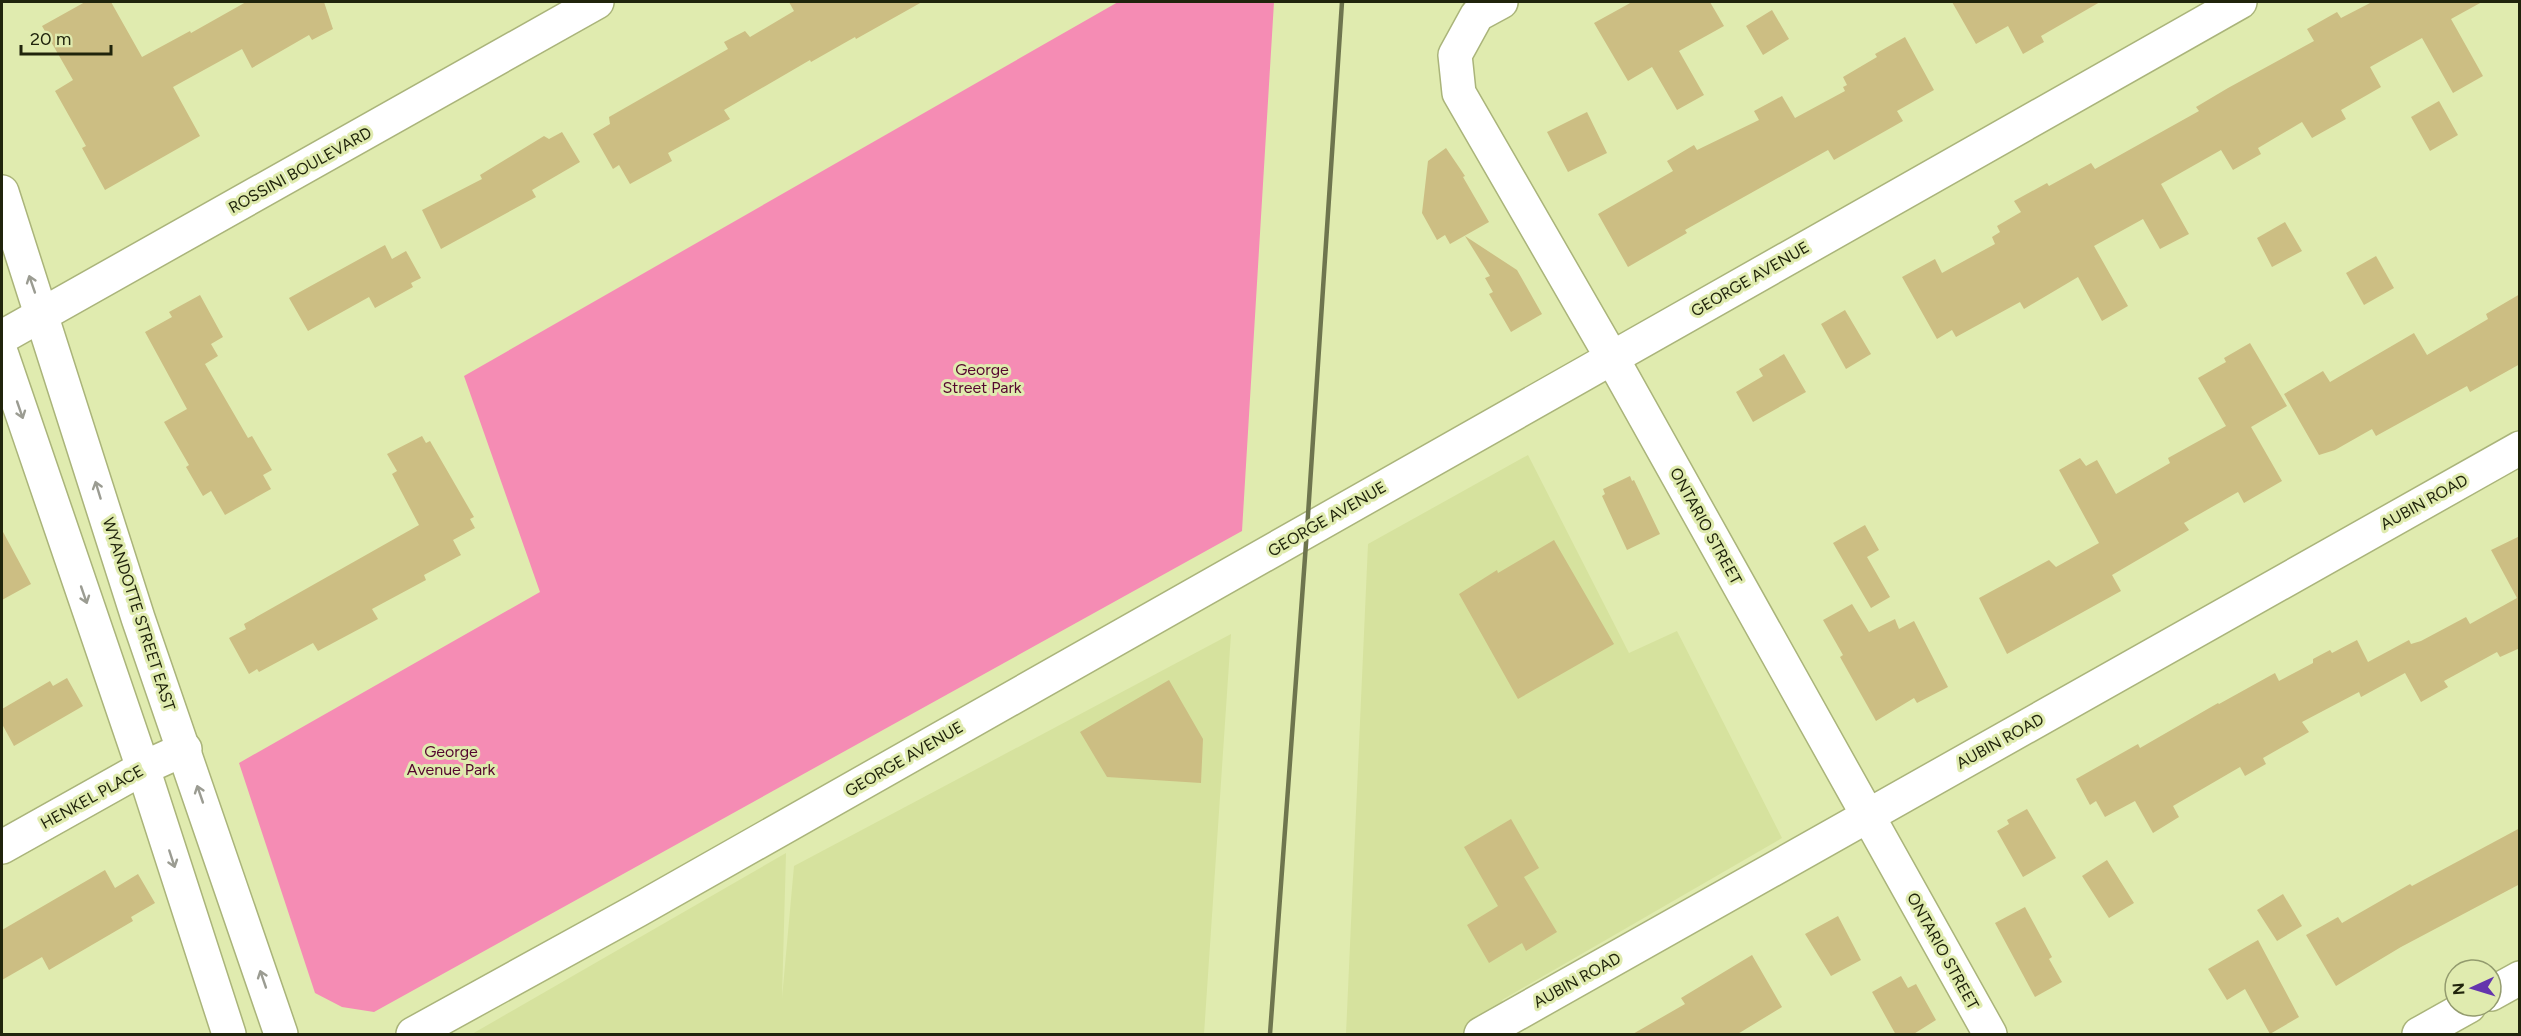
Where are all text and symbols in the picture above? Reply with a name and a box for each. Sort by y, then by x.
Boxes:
scale bar [21,18,111,56]
text: 20 m [30,28,71,50]
street label: ROSSINI BOULEVARD [225,123,375,217]
street label: GEORGE AVENUE [1687,237,1813,321]
one-way arrow [26,275,37,294]
park label: George Street Park [942,360,1022,397]
one-way arrow [16,400,27,419]
street label: ONTARIO STREET [1666,464,1746,588]
street label: AUBIN ROAD [2377,470,2471,534]
street label: GEORGE AVENUE [1264,477,1390,561]
one-way arrow [92,481,103,500]
street label: WYANDOTTE STREET EAST [99,515,179,713]
one-way arrow [79,585,90,604]
street label: AUBIN ROAD [1953,709,2047,773]
street label: GEORGE AVENUE [841,717,967,801]
park label: George Avenue Park [407,742,495,779]
street label: HENKEL PLACE [37,761,147,833]
one-way arrow [194,785,205,804]
one-way arrow [168,849,179,868]
street label: ONTARIO STREET [1903,889,1983,1013]
street label: AUBIN ROAD [1530,948,1624,1012]
north arrow [2443,958,2503,1018]
one-way arrow [256,970,267,989]
text: N [2449,982,2468,996]

